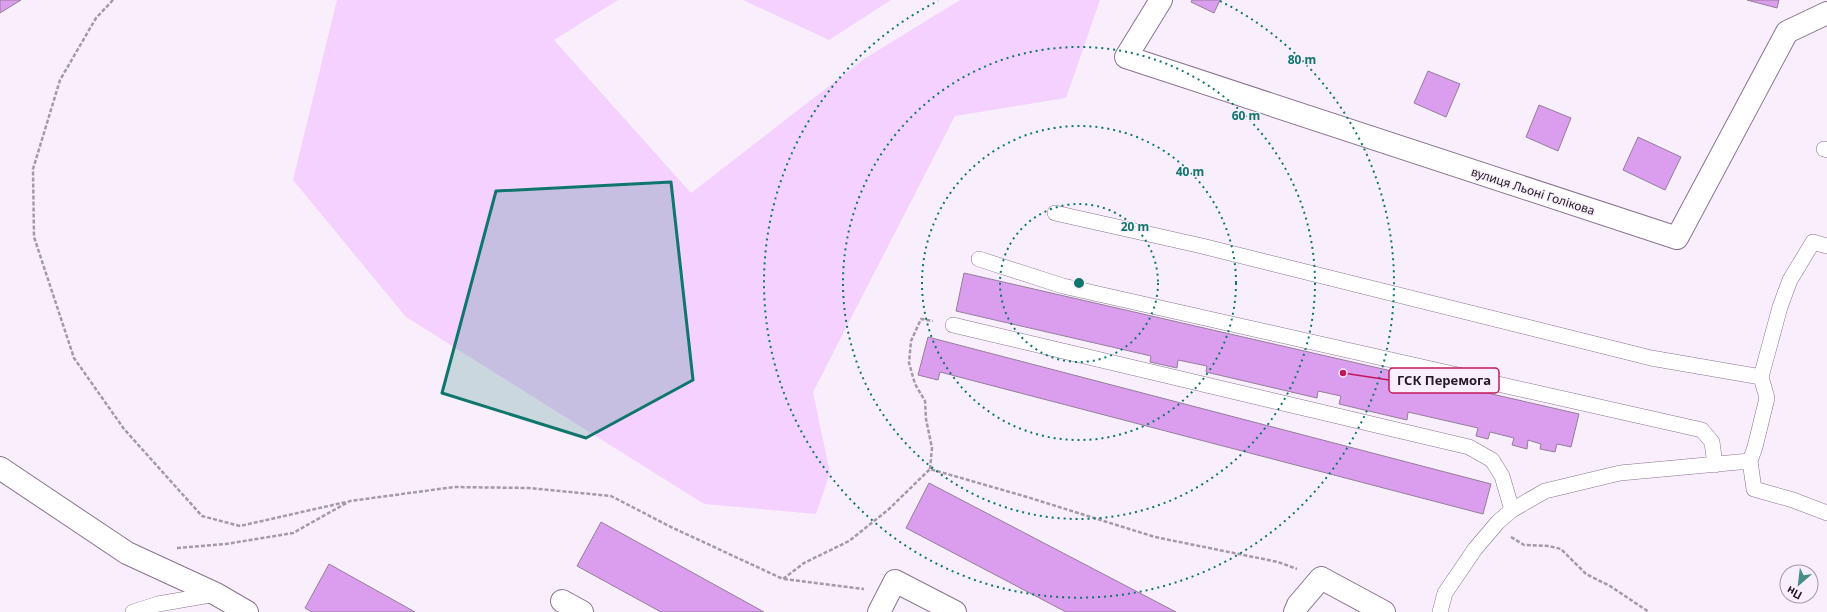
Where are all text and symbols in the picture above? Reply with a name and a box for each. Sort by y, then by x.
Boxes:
text: 80 m [1288,51,1316,68]
text: 60 m [1232,107,1260,124]
text: 40 m [1176,163,1204,180]
street label: вулиця Льоні Голікова [1469,163,1597,219]
text: 20 m [1121,218,1149,235]
centre of rings [1072,276,1086,290]
callout: ГСК Перемога [1389,368,1499,393]
text: ГСК Перемога [1397,371,1491,389]
north arrow [1779,564,1819,604]
text: Пн [1784,583,1804,604]

